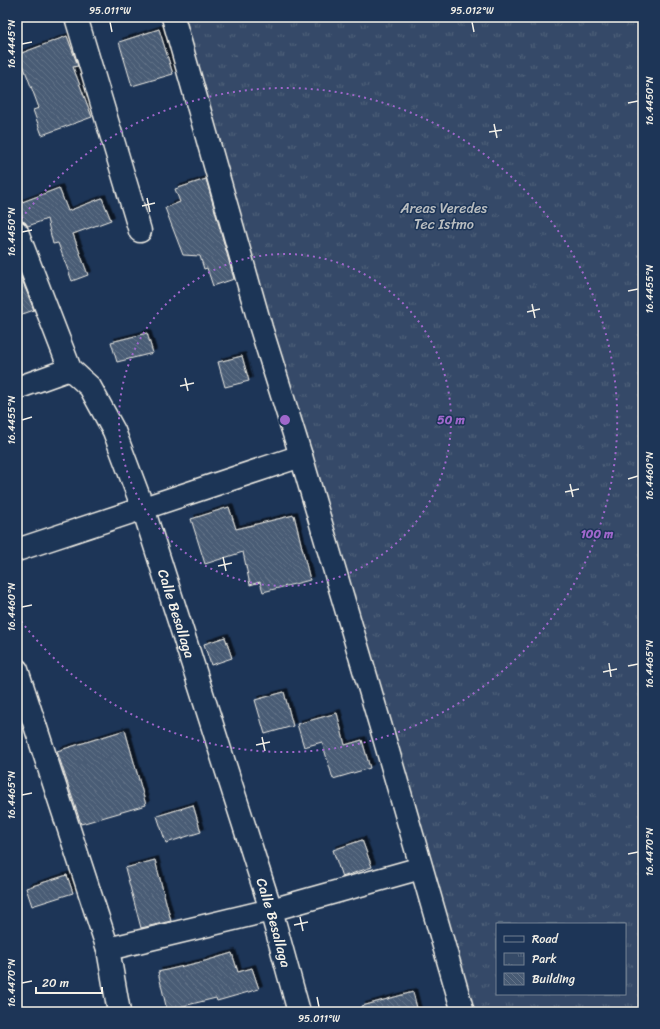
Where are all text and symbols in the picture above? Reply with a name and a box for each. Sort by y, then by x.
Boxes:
text: 95.011°W [89,2,131,20]
text: 95.012°W [450,2,494,20]
text: 16.4445°N [3,19,21,69]
text: 16.4450°N [641,76,659,126]
park label: Areas Veredes Tec Istmo [399,196,488,237]
text: 16.4450°N [3,207,21,257]
text: 16.4455°N [641,264,659,313]
text: 16.4455°N [3,395,21,444]
text: 50 m [437,409,465,431]
centre of rings [278,413,292,427]
text: 16.4460°N [641,452,659,500]
text: 100 m [581,523,614,545]
street label: Calle Besallaga [150,566,202,661]
text: 16.4460°N [3,583,21,631]
text: 16.4465°N [641,640,659,688]
text: 16.4465°N [3,771,21,819]
text: 16.4470°N [641,828,659,876]
street label: Calle Besallaga [249,875,298,970]
legend [496,923,626,995]
text: Road [532,928,559,950]
text: Park [532,948,557,970]
text: 16.4470°N [3,959,21,1007]
text: Building [532,968,575,990]
scale bar [36,969,102,995]
text: 20 m [42,972,69,994]
text: 95.011°W [298,1010,340,1028]

